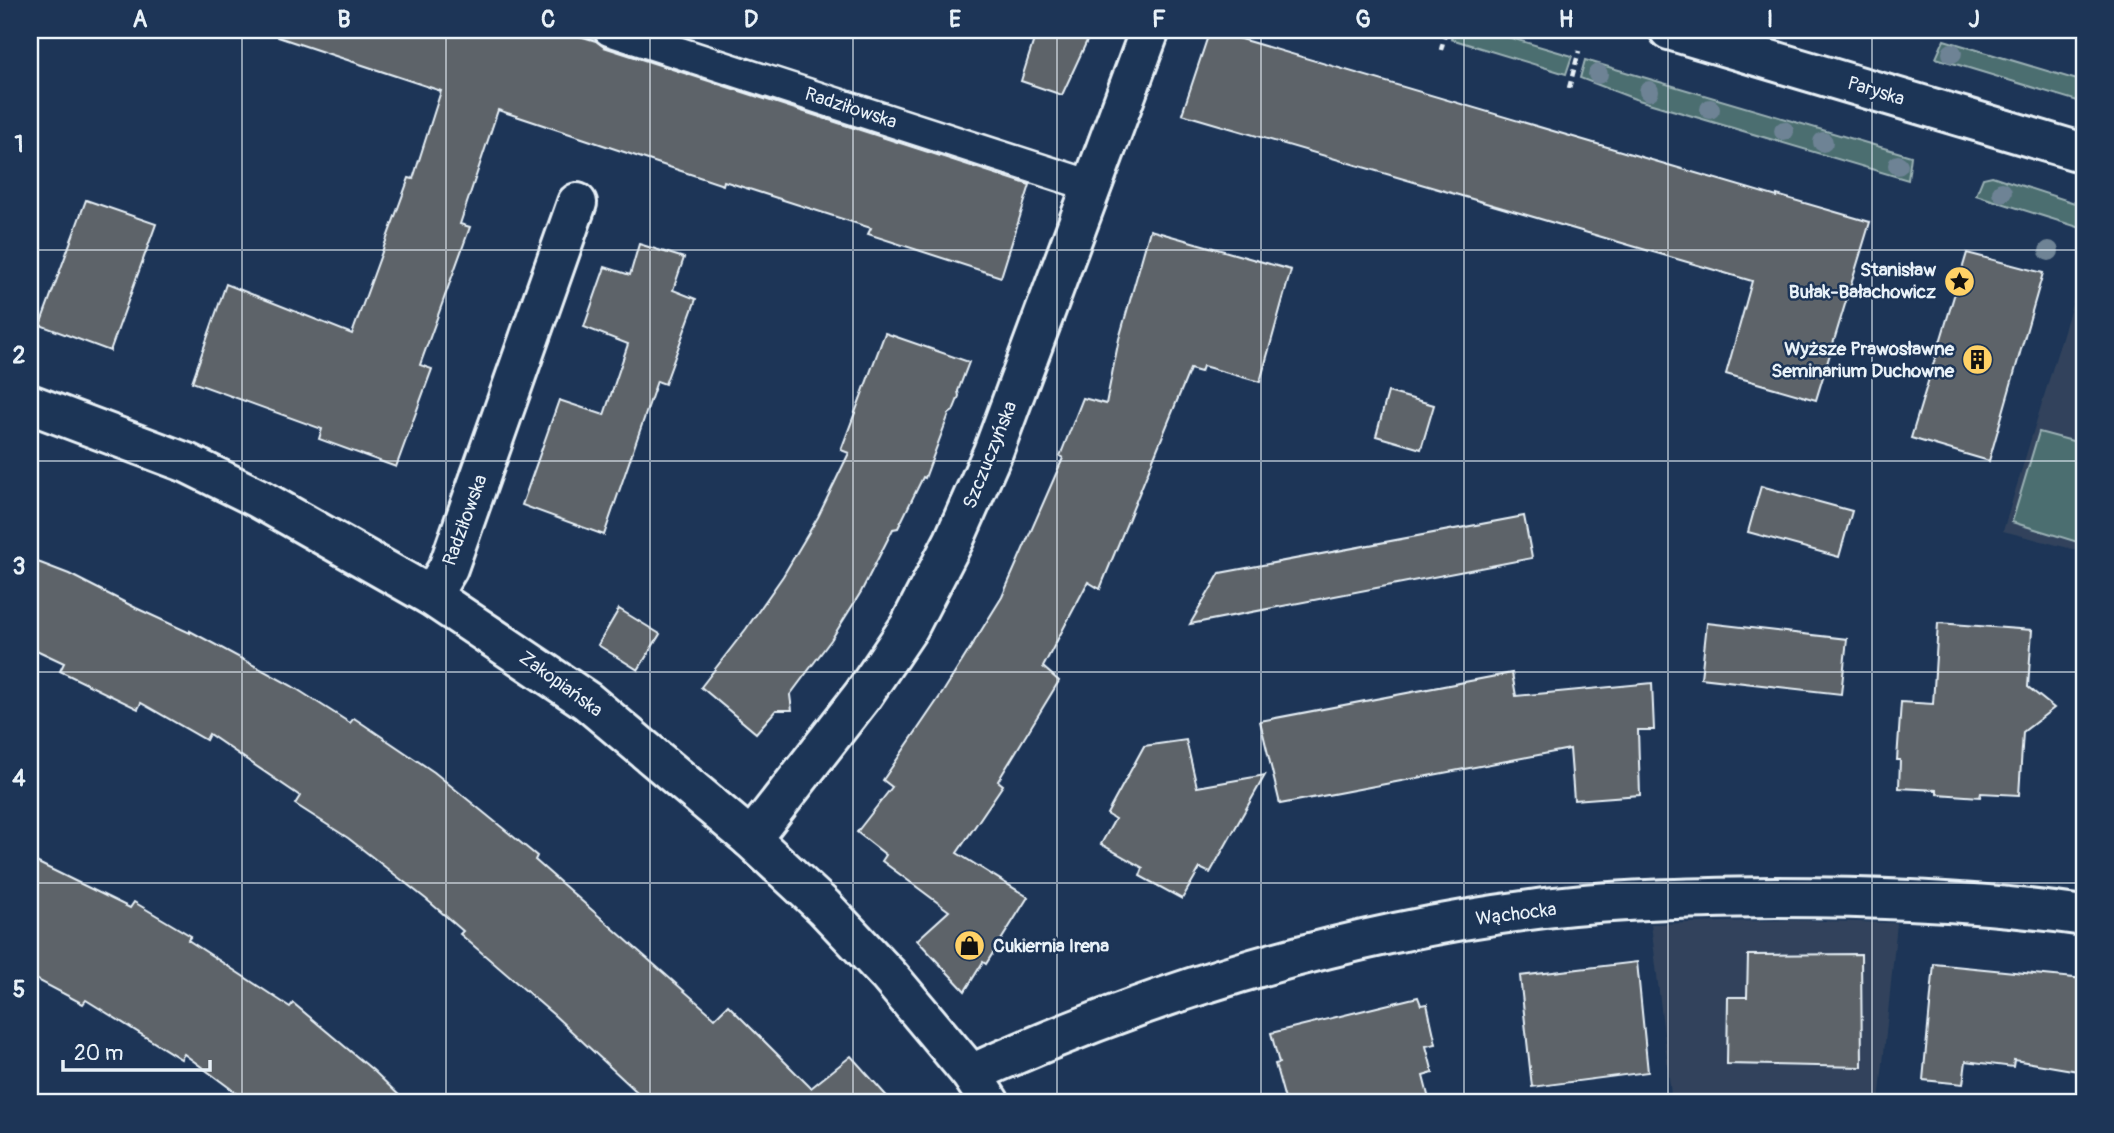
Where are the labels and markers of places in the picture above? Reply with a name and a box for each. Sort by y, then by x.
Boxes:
place label: Stanisław Bułak-Bałachowicz [1789,258,1936,304]
place icon: Stanisław Bułak-Bałachowicz [1942,264,1976,298]
place label: Wyższe Prawosławne Seminarium Duchowne [1771,337,1955,383]
building icon: Wyższe Prawosławne Seminarium Duchowne [1960,343,1994,377]
shop icon: Cukiernia Irena [953,929,987,963]
place label: Cukiernia Irena [993,934,1109,958]

